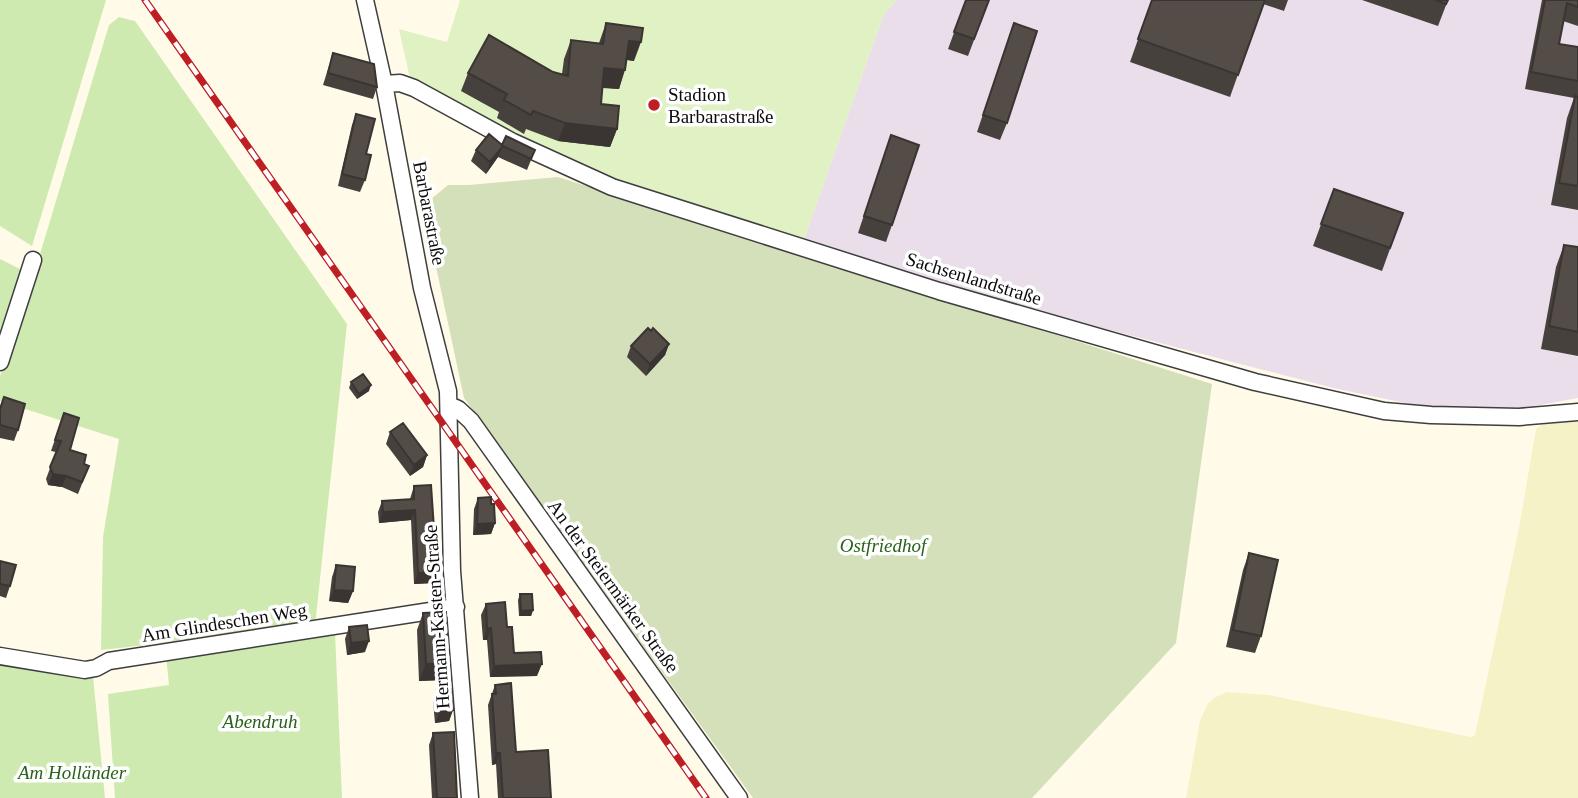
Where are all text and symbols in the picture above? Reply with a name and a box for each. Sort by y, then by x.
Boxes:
place label: Stadion Barbarastraße [668,84,774,127]
marker: Stadion Barbarastraße [646,97,662,113]
street label: Barbarastraße [409,159,450,267]
street label: Sachsenlandstraße [904,248,1044,309]
street label: An der Steiermärker Straße [544,496,683,677]
street label: Hermann-Kasten-Straße [420,524,453,710]
park label: Ostfriedhof [840,535,929,556]
street label: Am Glindeschen Weg [140,599,309,646]
park label: Abendruh [221,711,297,732]
park label: Am Holländer [16,762,127,783]

